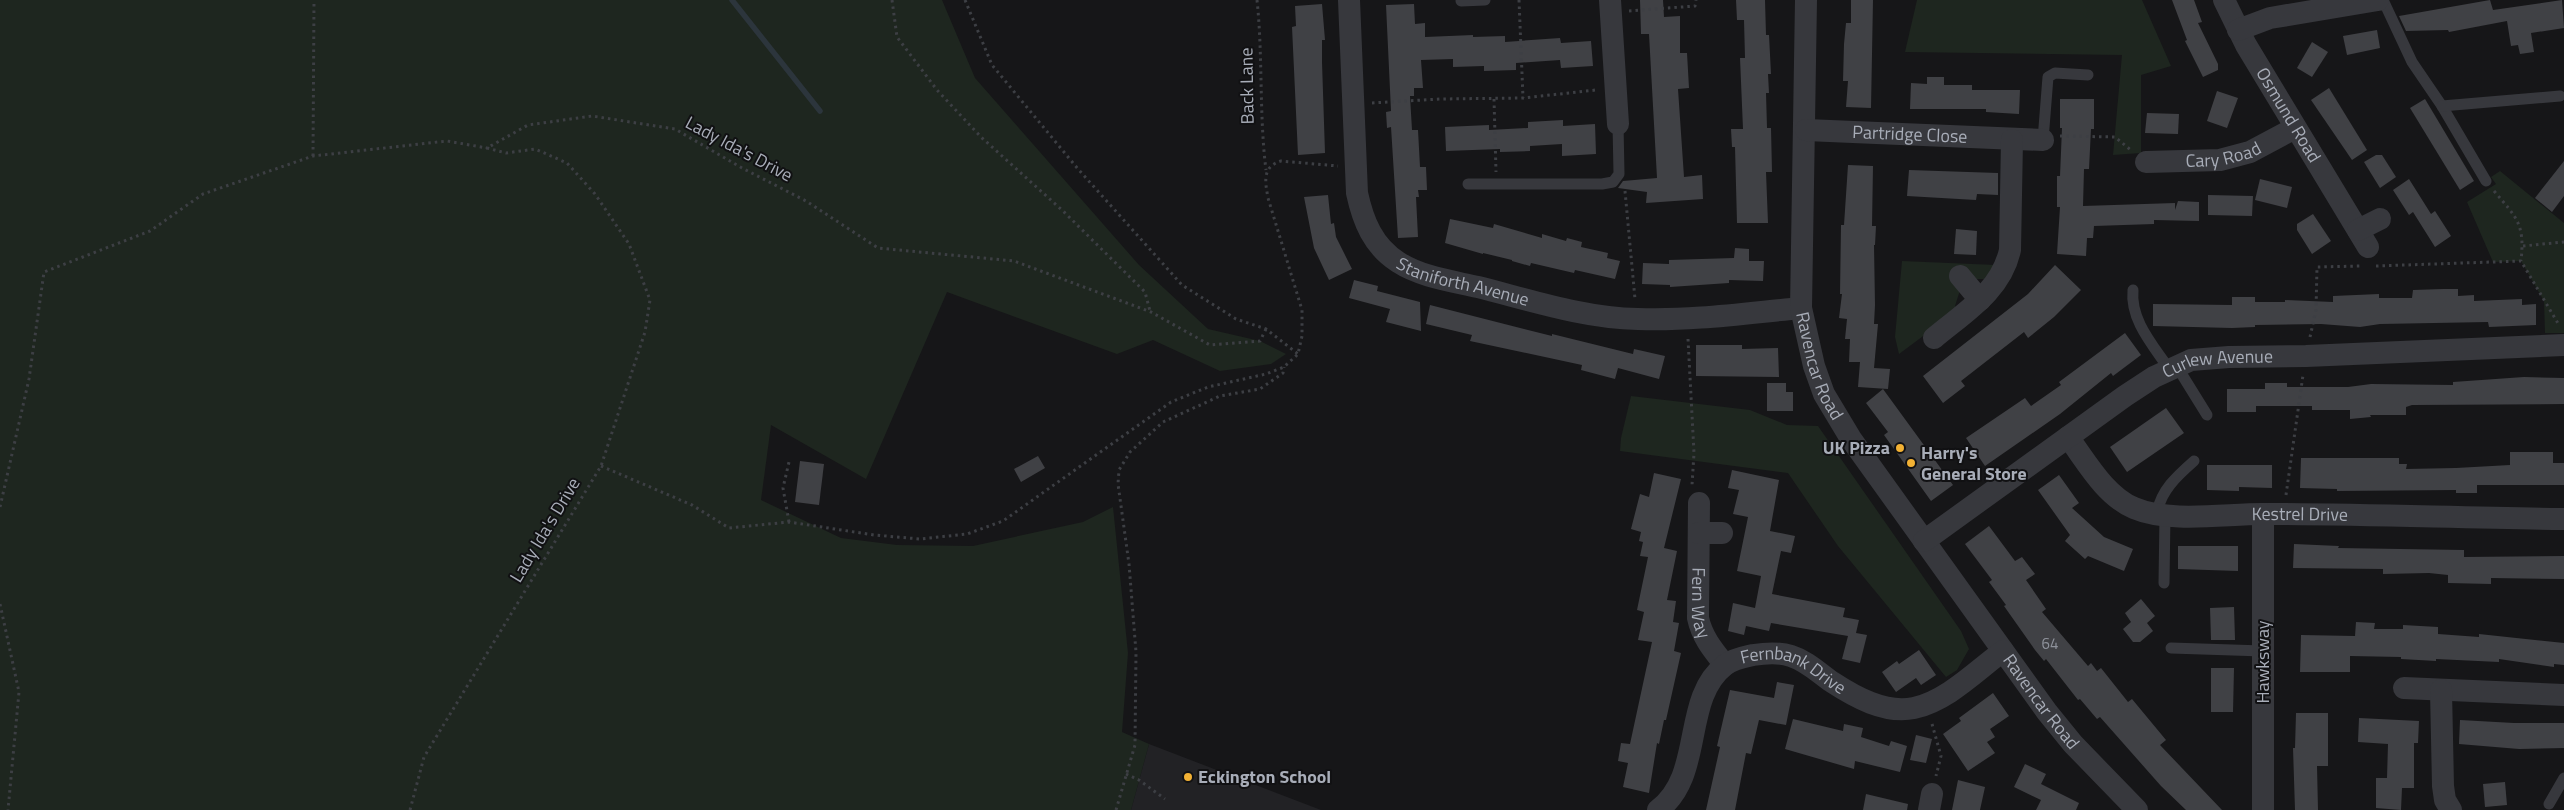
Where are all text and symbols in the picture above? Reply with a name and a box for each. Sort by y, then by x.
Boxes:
street label: Back Lane [1232,47,1261,125]
street label: Osmund Road [2250,62,2328,168]
street label: Lady Ida's Drive [681,109,798,188]
street label: Partridge Close [1852,118,1968,150]
street label: Cary Road [2185,134,2266,174]
street label: Staniforth Avenue [1391,250,1532,313]
street label: Ravencar Road [1789,309,1851,425]
street label: Curlew Avenue [2157,342,2273,385]
place label: UK Pizza [1823,434,1890,461]
place label: Harry's General Store [1921,439,2027,487]
marker: UK Pizza [1894,442,1906,454]
marker: Harry's General Store [1905,457,1917,469]
street label: Lady Ida's Drive [503,472,587,587]
street label: Kestrel Drive [2251,500,2348,528]
street label: Fern Way [1685,567,1718,643]
street label: Hawksway [2249,620,2276,704]
house number: 64 [2042,632,2058,655]
street label: Fernbank Drive [1737,639,1851,701]
street label: Ravencar Road [1997,648,2086,755]
place label: Eckington School [1198,763,1331,790]
marker: Eckington School [1182,771,1194,783]

